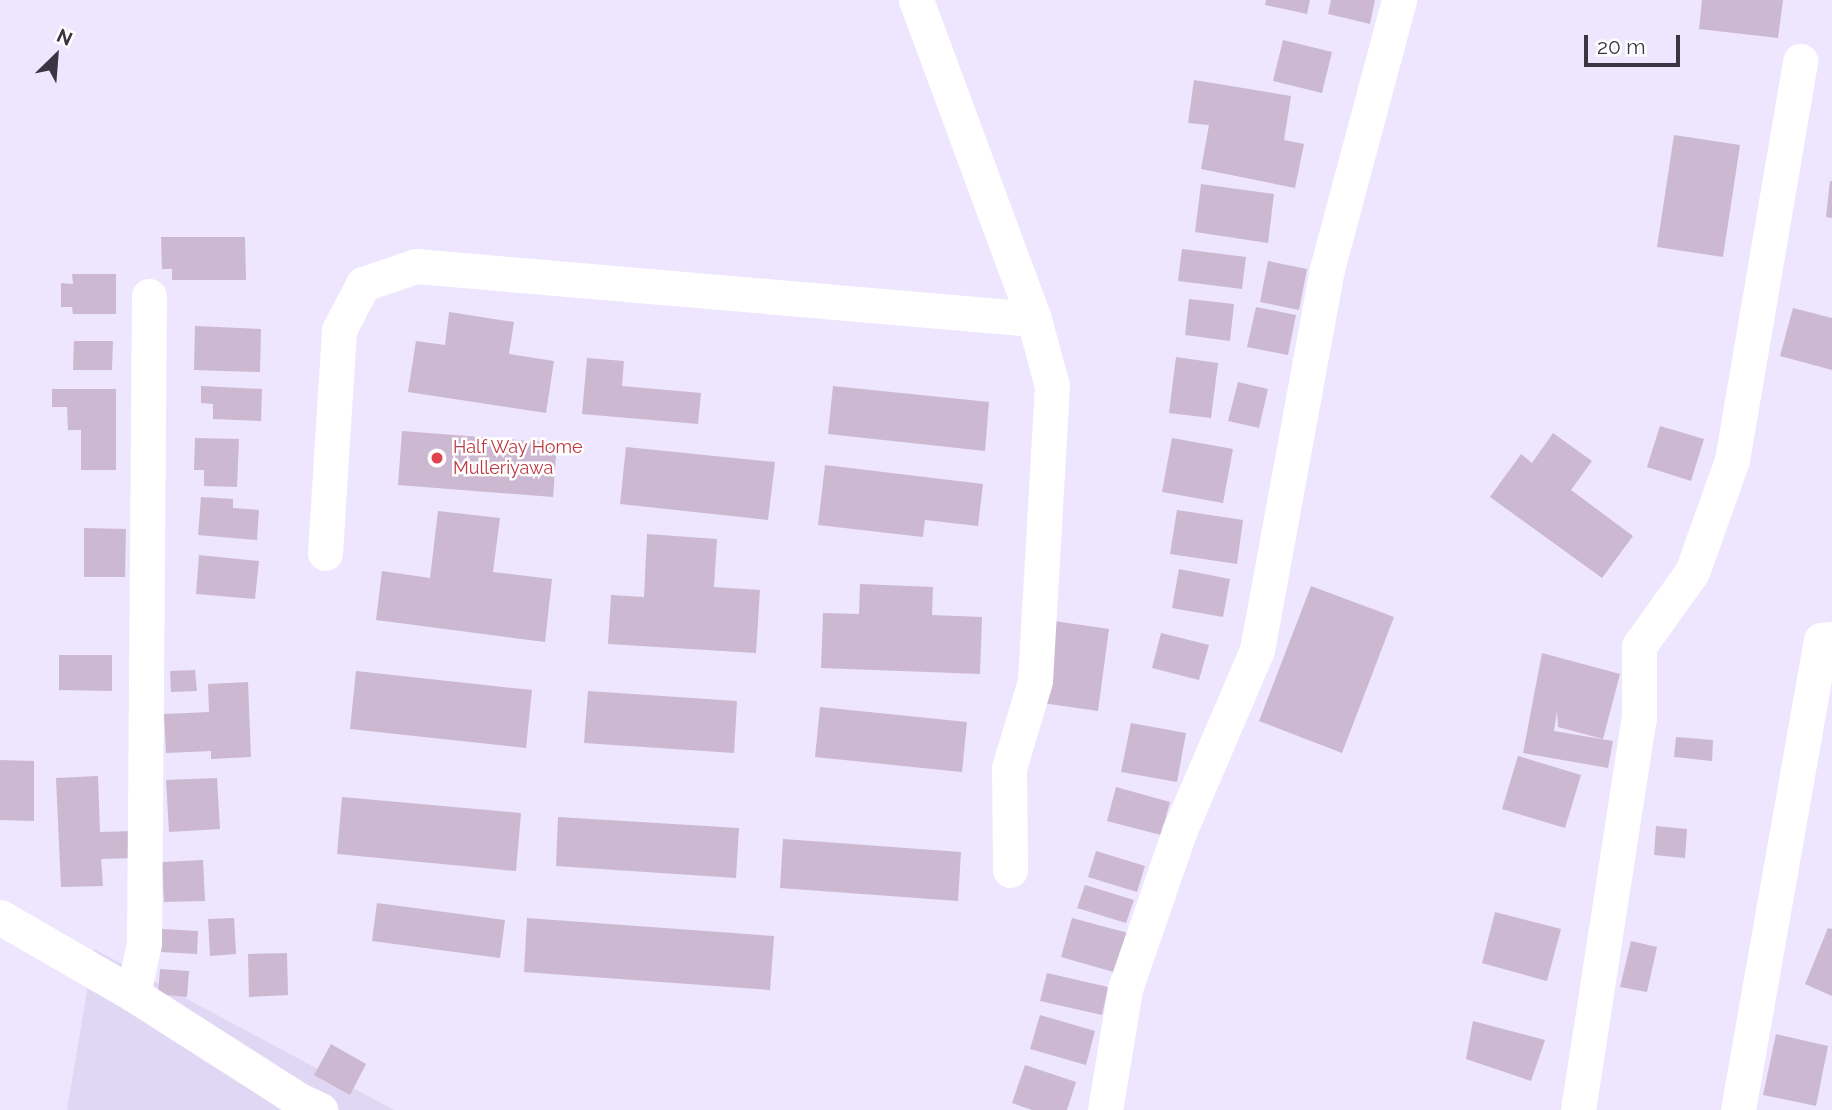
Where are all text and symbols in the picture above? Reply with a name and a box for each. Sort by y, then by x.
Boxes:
north arrow [21,21,91,91]
scale bar [1587,21,1683,65]
text: N [54,24,76,50]
text: 20 m [1597,34,1645,59]
place label: Half Way Home Mulleriyawa [453,437,584,480]
marker: Half Way Home Mulleriyawa [427,448,447,468]

